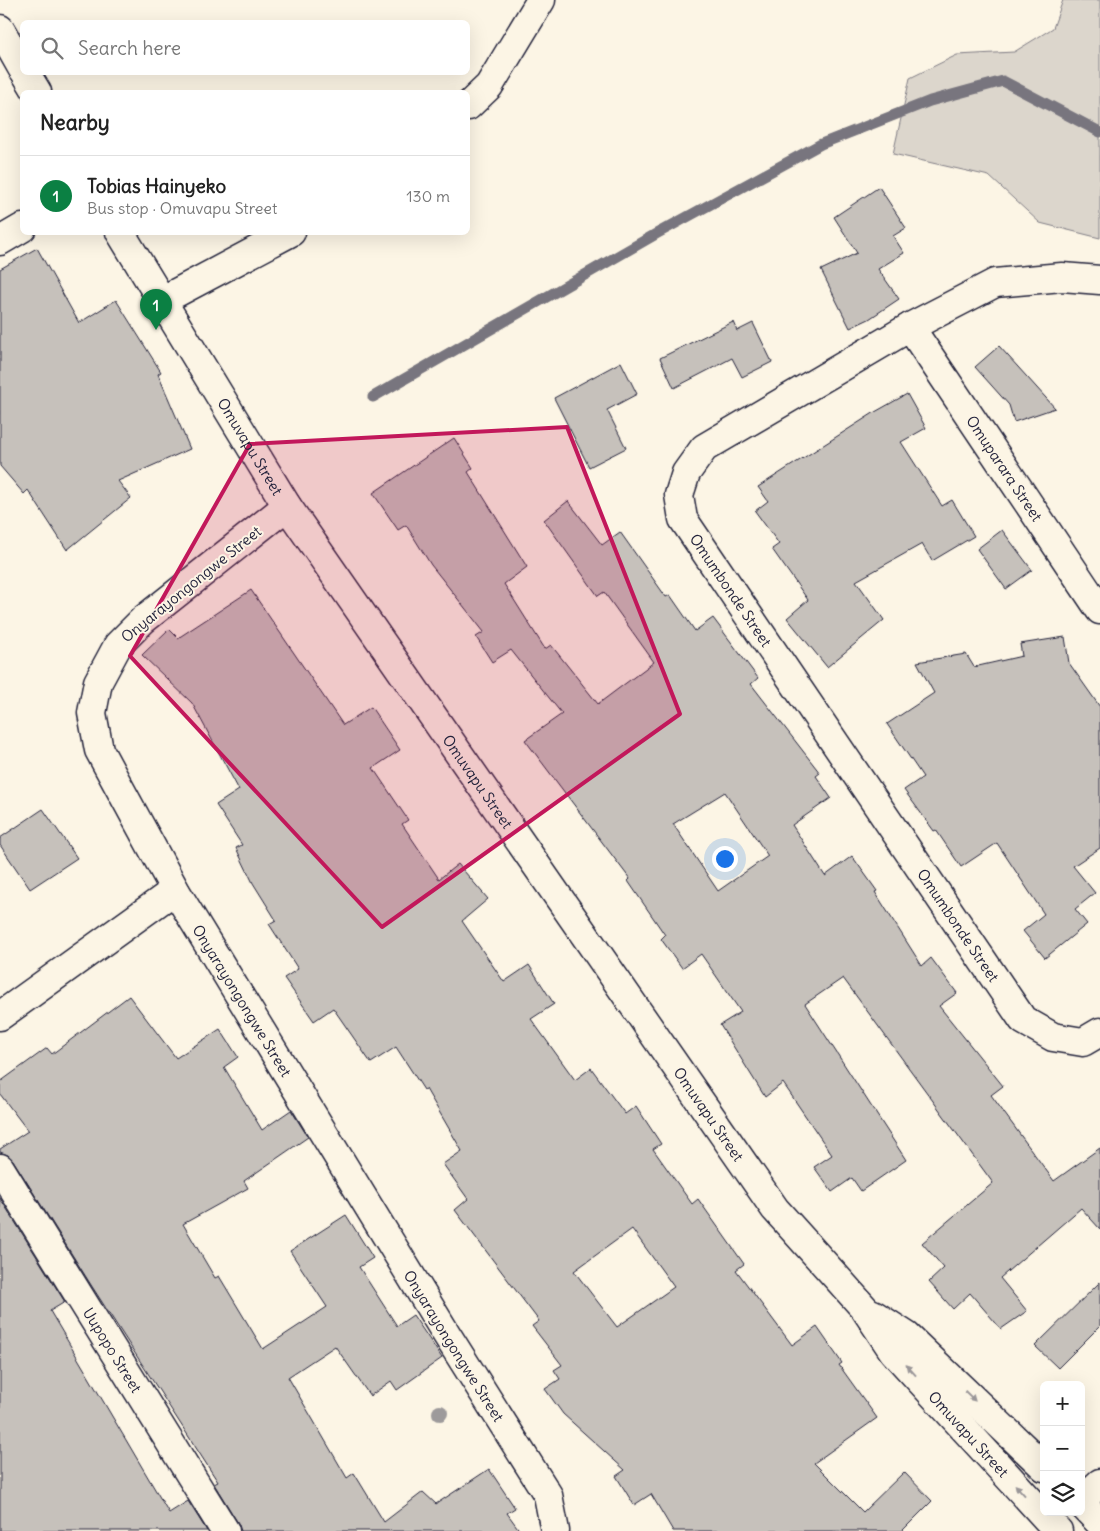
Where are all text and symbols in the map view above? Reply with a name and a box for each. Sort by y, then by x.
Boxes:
search box [20,20,470,75]
icon: search [38,34,66,62]
text: Search here [78,36,181,60]
text: Nearby [40,109,110,136]
text: Tobias Hainyeko [87,174,226,198]
text: 1 [53,186,59,206]
text: 130 m [406,186,450,206]
text: Bus stop · Omuvapu Street [87,198,277,218]
pin: 1 [140,289,172,330]
street label: Omuvapu Street [214,394,287,498]
street label: Omuparara Street [962,412,1047,525]
street label: Onyarayongongwe Street [117,522,265,646]
street label: Omumbonde Street [686,530,776,650]
street label: Omuvapu Street [439,731,517,832]
your location [712,846,738,872]
street label: Omumbonde Street [914,865,1004,985]
street label: Onyarayongongwe Street [189,921,296,1080]
street label: Omuvapu Street [670,1063,748,1165]
street label: Onyarayongongwe Street [400,1266,509,1425]
street label: Uupopo Street [79,1304,146,1396]
one-way arrow [905,1365,917,1377]
map controls [1040,1381,1085,1516]
button: + [1040,1381,1085,1426]
street label: Omuvapu Street [925,1387,1013,1481]
one-way arrow [963,1390,975,1402]
button: − [1040,1426,1085,1471]
button: layers [1040,1471,1085,1516]
one-way arrow [1014,1485,1026,1497]

